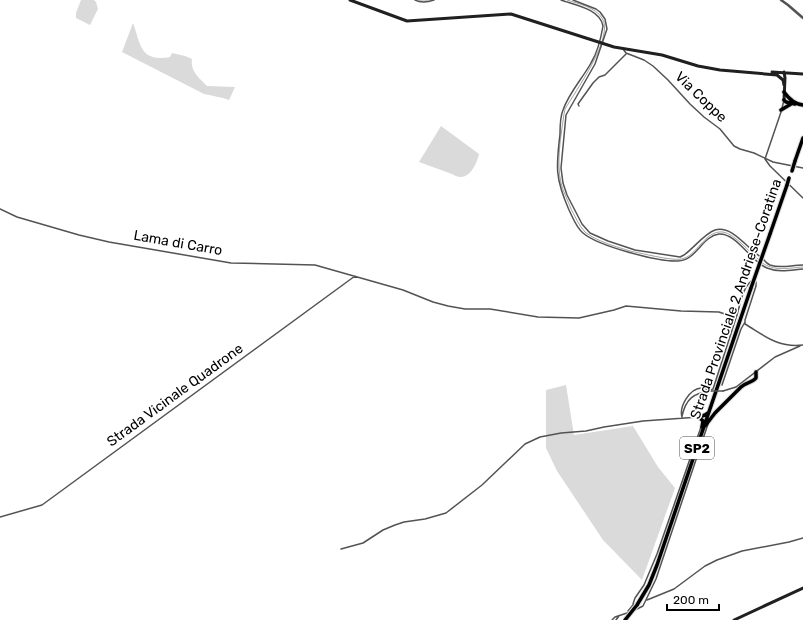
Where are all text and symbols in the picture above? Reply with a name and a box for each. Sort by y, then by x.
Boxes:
street label: Via Coppe [672,68,731,126]
street label: Strada Provinciale 2 Andriese-Coratina [687,177,785,421]
street label: Lama di Carro [132,227,224,259]
street label: Strada Vicinale Quadrone [104,340,247,450]
road number: SP2 [680,437,714,459]
scale bar [667,586,719,612]
text: 200 m [673,593,709,607]

